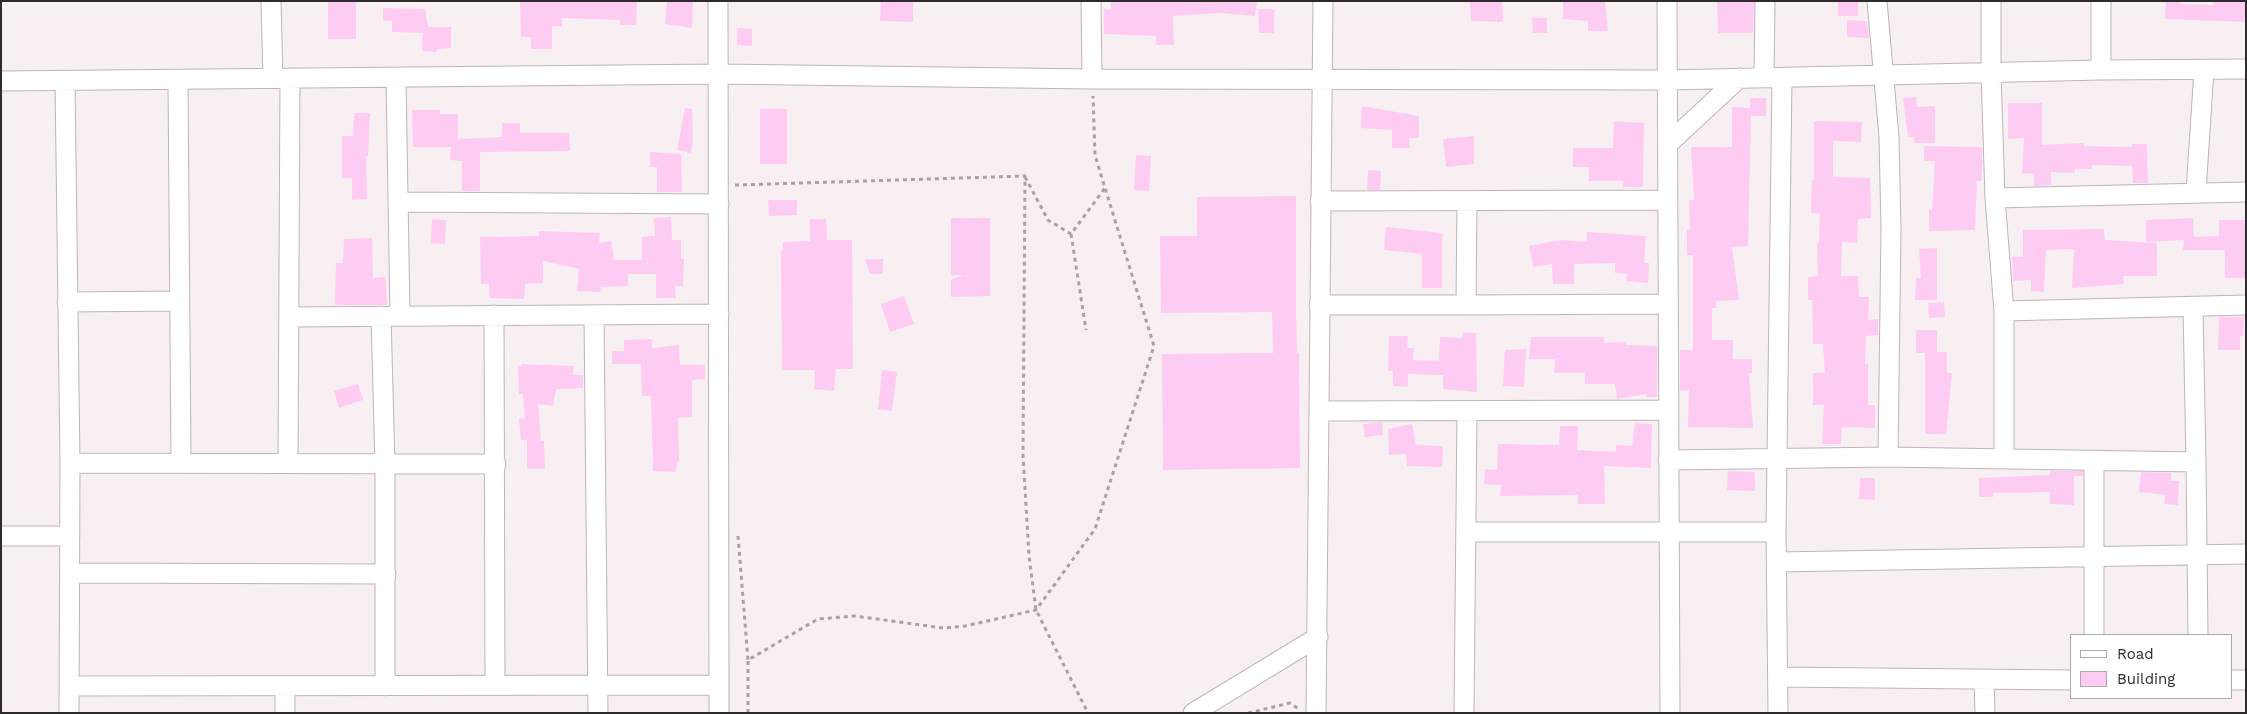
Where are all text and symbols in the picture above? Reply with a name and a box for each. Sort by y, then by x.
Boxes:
legend [2070,634,2232,699]
text: Road [2117,645,2154,663]
text: Building [2117,670,2175,688]

